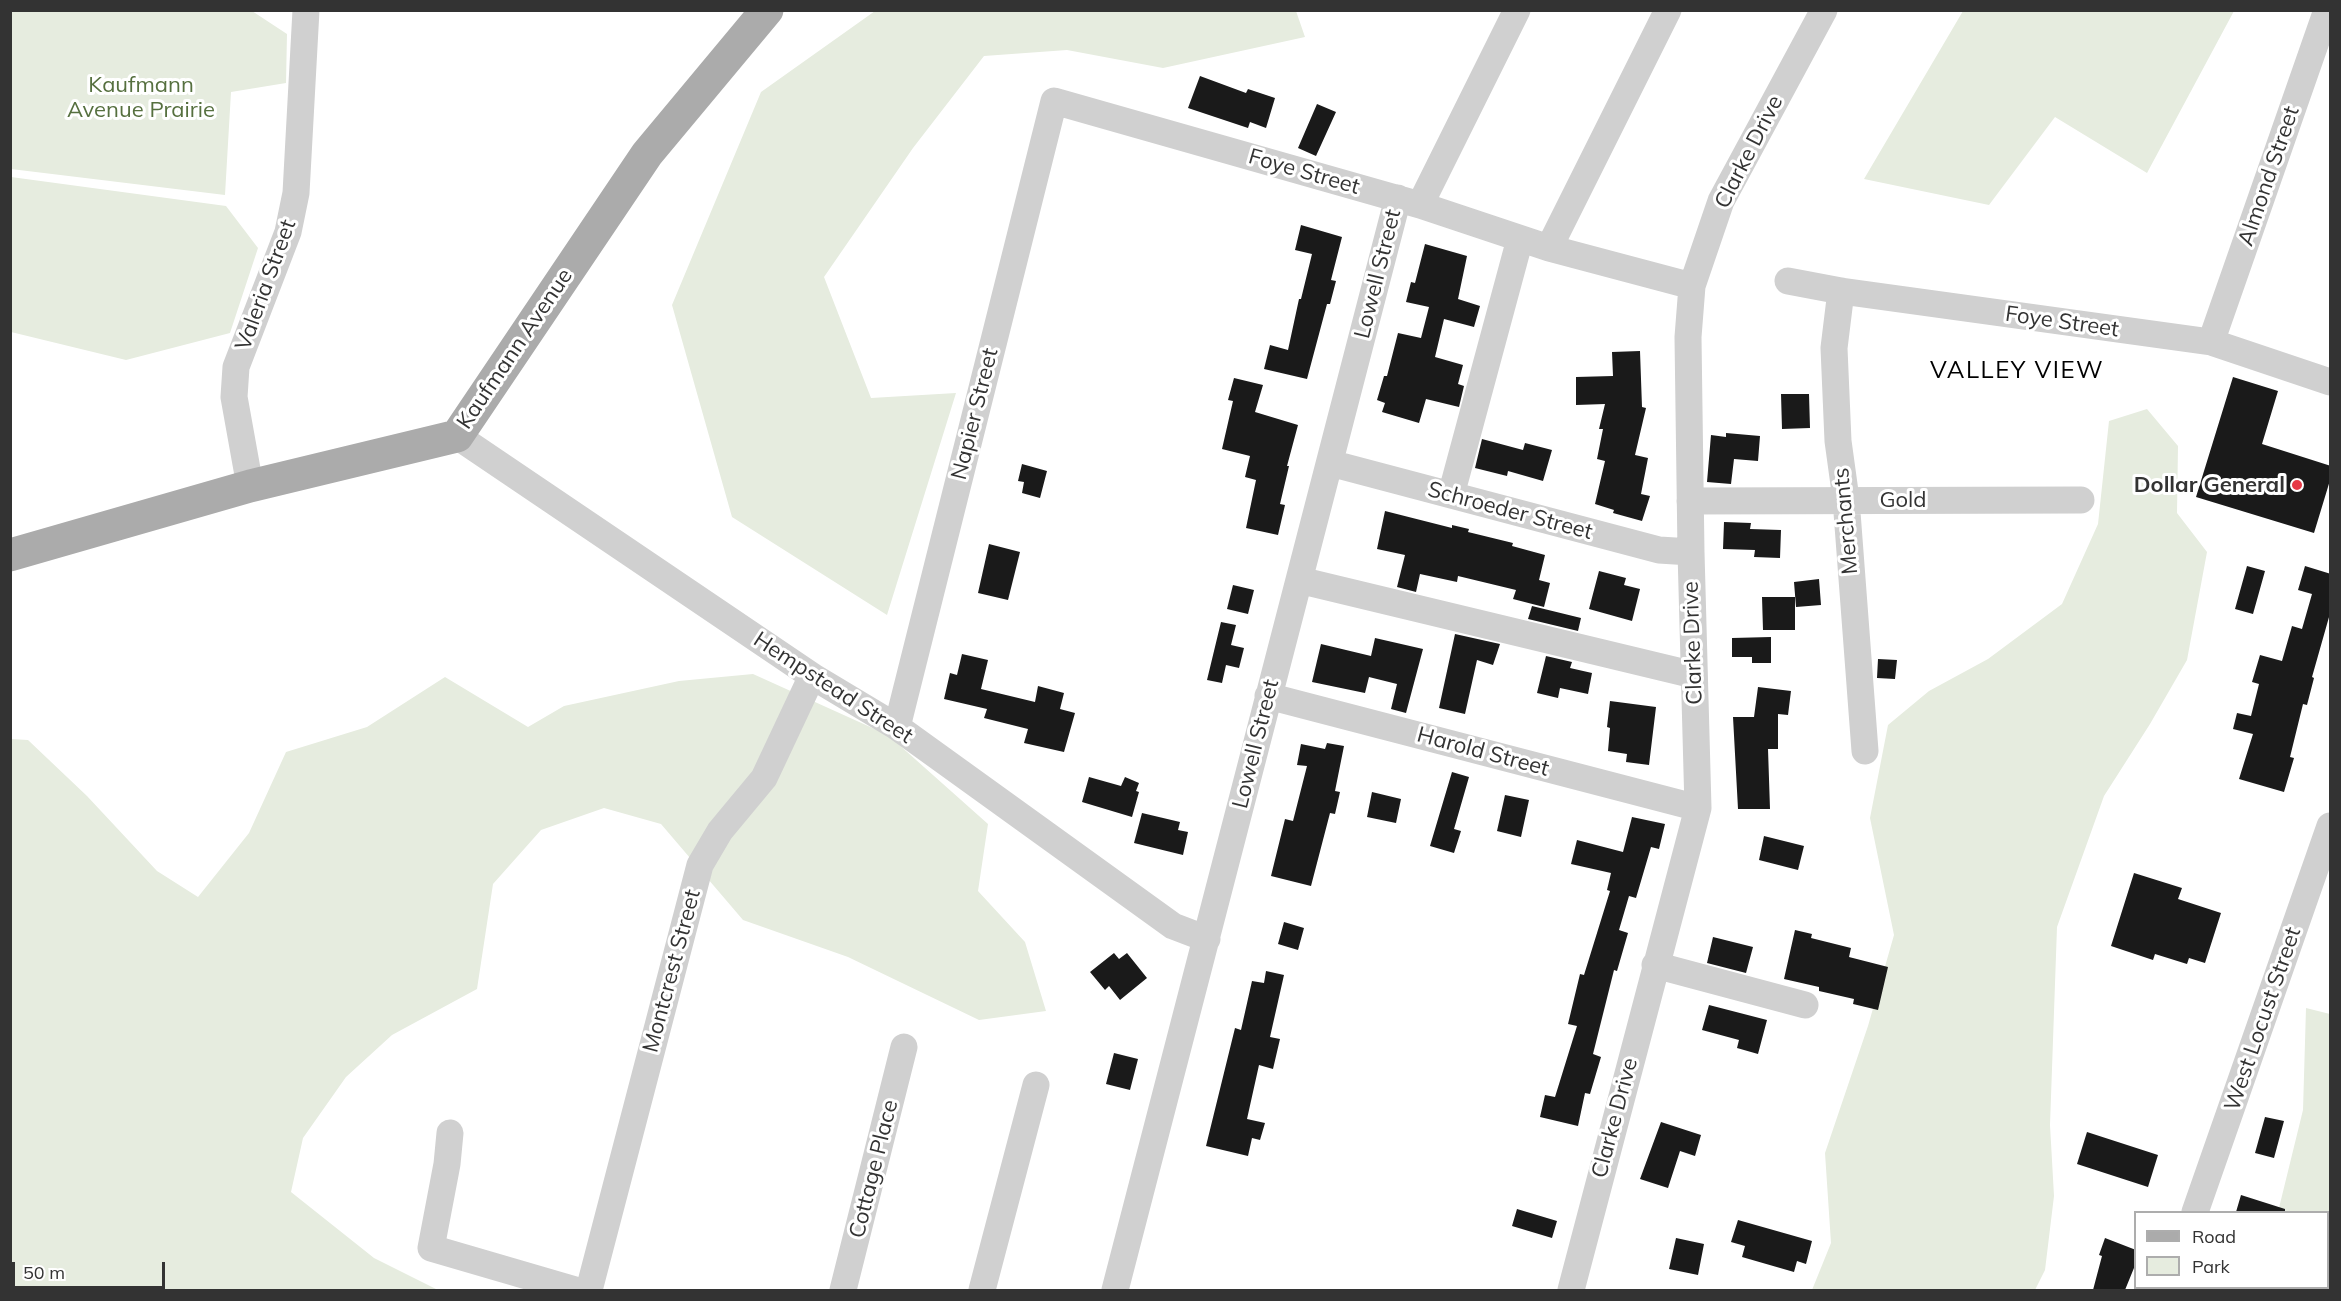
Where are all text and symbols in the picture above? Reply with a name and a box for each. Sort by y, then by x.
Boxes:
park label: Kaufmann Avenue Prairie [67,72,215,124]
street label: Clarke Drive [1709,91,1789,213]
street label: Almond Street [2233,103,2305,249]
street label: Foye Street [1245,144,1363,200]
street label: Lowell Street [1349,207,1407,341]
street label: Valeria Street [230,216,302,354]
street label: Kaufmann Avenue [452,264,578,434]
street label: Foye Street [2004,301,2120,343]
street label: Napier Street [946,346,1004,482]
district label: VALLEY VIEW [1930,357,2104,385]
street label: Merchants [1828,466,1864,576]
place label: Dollar General [2134,472,2285,498]
street label: Schroeder Street [1425,476,1595,546]
marker: Dollar General [2290,478,2304,492]
street label: Gold [1879,487,1927,513]
street label: Clarke Drive [1678,581,1708,705]
street label: Hempstead Street [748,627,918,749]
street label: Lowell Street [1227,677,1285,811]
street label: Harold Street [1414,722,1552,782]
street label: Montcrest Street [638,887,706,1055]
street label: West Locust Street [2219,924,2307,1114]
street label: Clarke Drive [1586,1055,1644,1181]
street label: Cottage Place [844,1097,904,1241]
legend [2134,1211,2329,1289]
text: Road [2192,1225,2236,1248]
scale bar [15,1250,168,1288]
text: Park [2192,1255,2230,1278]
text: 50 m [23,1261,65,1284]

